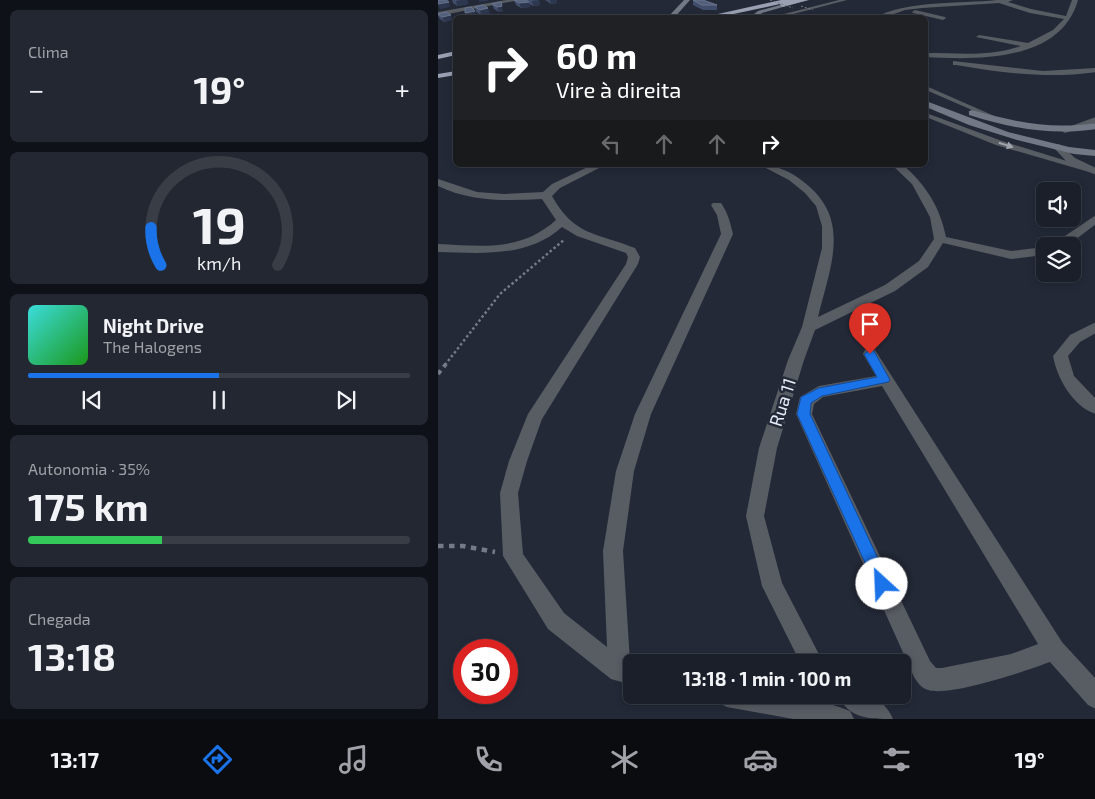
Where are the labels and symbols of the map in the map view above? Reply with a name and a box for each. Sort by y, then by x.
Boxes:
one-way arrow [998,142,1013,150]
pin [849,303,891,354]
street label: Rua 11 [764,375,800,429]
position arrow [855,557,907,609]
speed limit sign: 30 [453,639,518,704]

